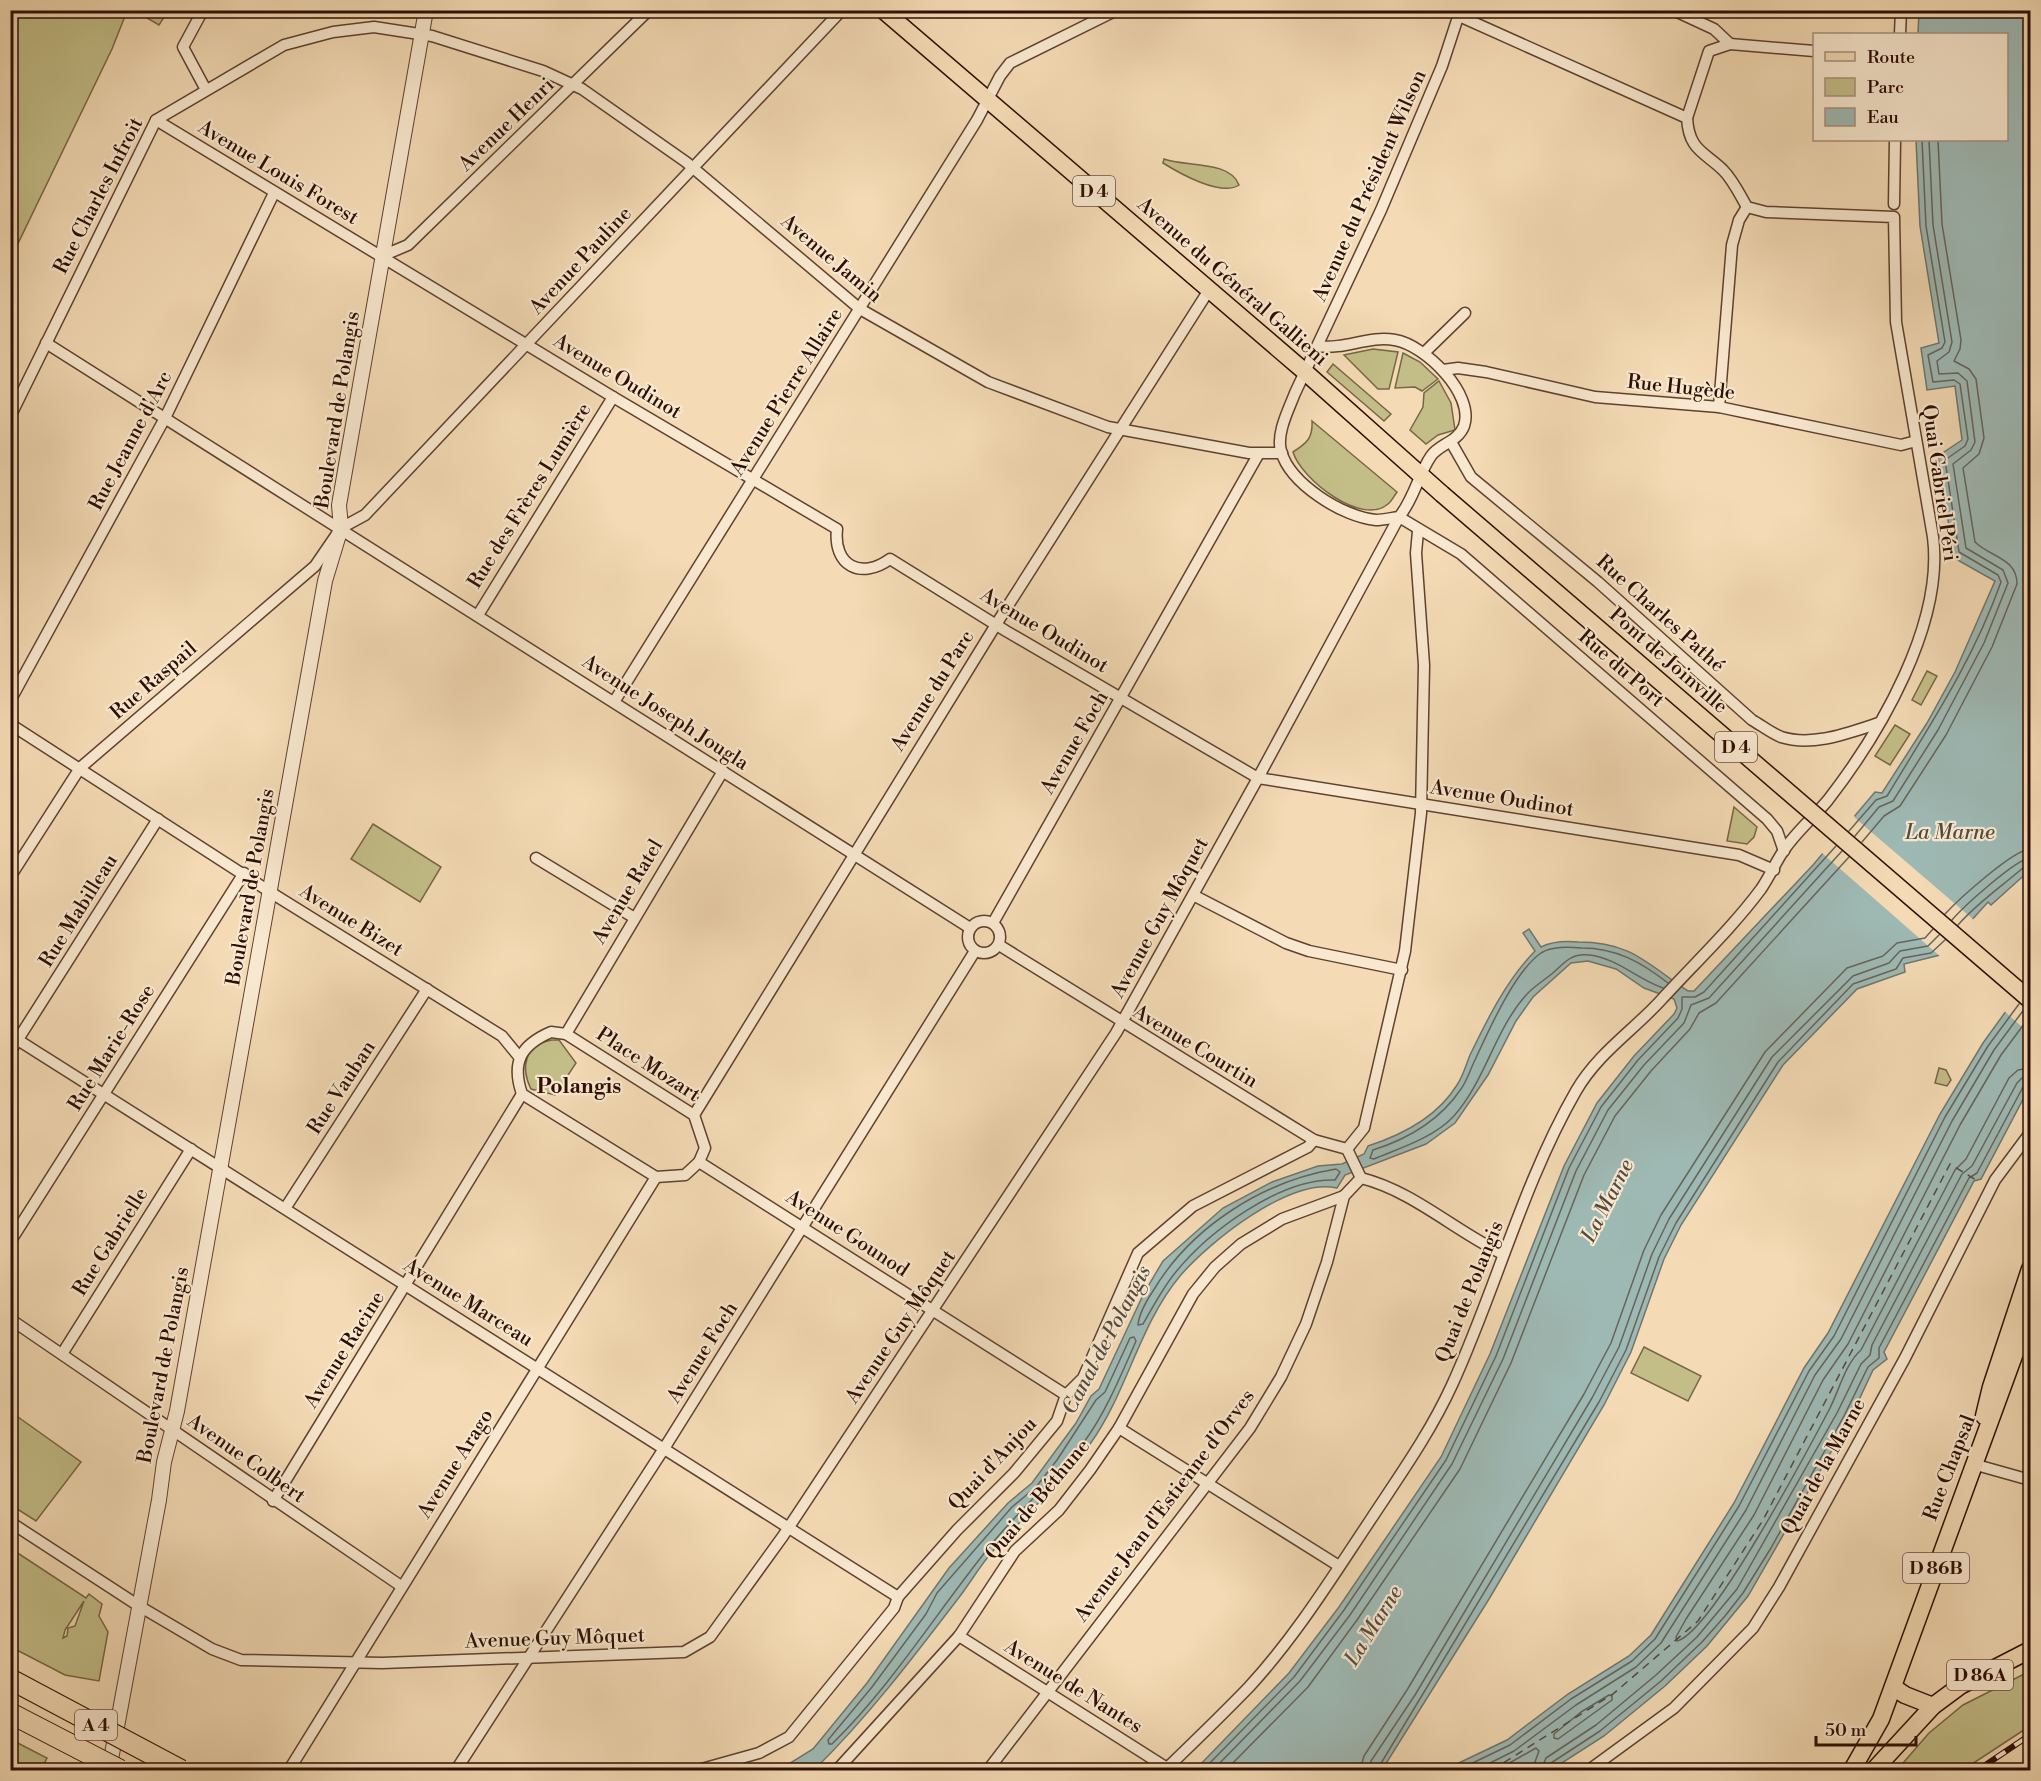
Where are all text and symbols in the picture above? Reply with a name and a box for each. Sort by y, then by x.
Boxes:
legend [1813,33,2008,141]
text: Route [1867,46,1915,69]
street label: Avenue du Président Wilson [1307,66,1432,307]
street label: Avenue Henri [453,73,560,178]
text: Parc [1867,76,1904,99]
text: Eau [1867,106,1900,129]
street label: Rue Charles Infroit [49,114,149,278]
street label: Avenue Louis Forest [192,115,363,231]
road number: D 4 [1073,176,1115,206]
street label: Avenue du Général Gallieni [1131,192,1333,372]
street label: Avenue Pauline [524,202,637,321]
street label: Avenue Jamin [774,209,887,309]
street label: Avenue Pierre Allaire [725,304,849,481]
street label: Boulevard de Polangis [310,310,366,511]
street label: Avenue Oudinot [548,328,686,425]
street label: Rue Jeanne d'Arc [84,367,178,515]
street label: Rue Hugède [1626,370,1736,406]
street label: Rue des Frères Lumière [463,399,597,593]
street label: Quai Gabriel Péri [1916,403,1962,563]
street label: Rue Charles Pathé [1590,550,1730,678]
street label: Avenue Oudinot [975,582,1113,679]
street label: Pont de Joinville [1604,603,1732,719]
street label: Rue du Port [1573,625,1669,713]
street label: Avenue du Parc [885,626,980,757]
street label: Rue Raspail [105,636,203,725]
street label: Avenue Joseph Jougla [576,649,754,777]
street label: Avenue Foch [1035,687,1115,800]
road number: D 4 [1715,732,1757,762]
street label: Avenue Oudinot [1427,775,1576,823]
street label: Boulevard de Polangis [221,787,281,988]
water label: La Marne [1904,820,1995,846]
street label: Avenue Guy Môquet [1105,833,1215,1004]
street label: Avenue Ratel [587,835,669,950]
street label: Rue Mabilleau [34,849,124,972]
street label: Avenue Bizet [294,879,407,963]
street label: Rue Marie-Rose [63,980,161,1116]
street label: Avenue Courtin [1127,999,1262,1094]
street label: Place Mozart [591,1022,705,1108]
street label: Rue Vauban [302,1036,382,1140]
district label: Polangis [537,1074,621,1100]
water label: La Marne [1576,1155,1640,1248]
street label: Rue Gabrielle [68,1183,154,1301]
street label: Avenue Gounod [780,1184,914,1283]
street label: Quai de Polangis [1430,1217,1510,1367]
street label: Avenue Guy Môquet [840,1245,962,1409]
street label: Avenue Marceau [398,1253,538,1353]
water label: Canal de Polangis [1057,1261,1157,1419]
street label: Boulevard de Polangis [133,1265,195,1466]
street label: Avenue Racine [299,1287,391,1414]
street label: Avenue Foch [661,1298,744,1409]
street label: Avenue Jean d'Estienne d'Orves [1069,1385,1261,1628]
street label: Quai de la Marne [1776,1394,1872,1540]
street label: Avenue Arago [412,1405,499,1524]
street label: Avenue Colbert [181,1408,310,1509]
street label: Rue Chapsal [1918,1411,1982,1525]
street label: Quai d'Anjou [943,1412,1043,1516]
street label: Quai de Béthune [980,1434,1096,1566]
road number: D 86B [1903,1553,1969,1583]
water label: La Marne [1339,1581,1409,1672]
street label: Avenue Guy Môquet [464,1623,645,1655]
street label: Avenue de Nantes [999,1634,1147,1739]
road number: D 86A [1947,1660,2013,1690]
scale bar [1816,1709,1916,1747]
road number: A 4 [75,1710,117,1740]
text: 50 m [1825,1719,1867,1742]

